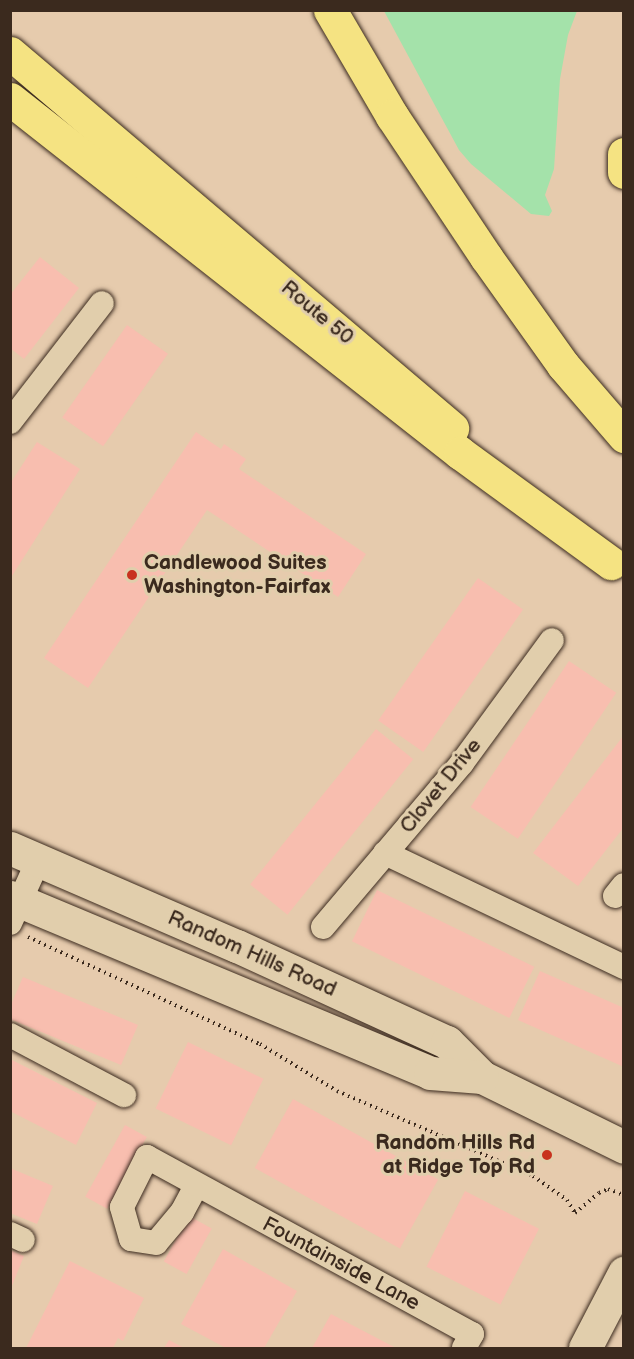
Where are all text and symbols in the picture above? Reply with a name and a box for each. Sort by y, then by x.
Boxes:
street label: Route 50 [276,275,358,351]
place label: Candlewood Suites Washington-Fairfax [144,550,330,600]
marker: Candlewood Suites Washington-Fairfax [125,568,139,582]
street label: Clovet Drive [395,733,487,839]
street label: Random Hills Road [164,905,340,1003]
place label: Random Hills Rd at Ridge Top Rd [375,1130,535,1180]
marker: Random Hills Rd at Ridge Top Rd [540,1148,554,1162]
street label: Fountainside Lane [258,1212,424,1316]

